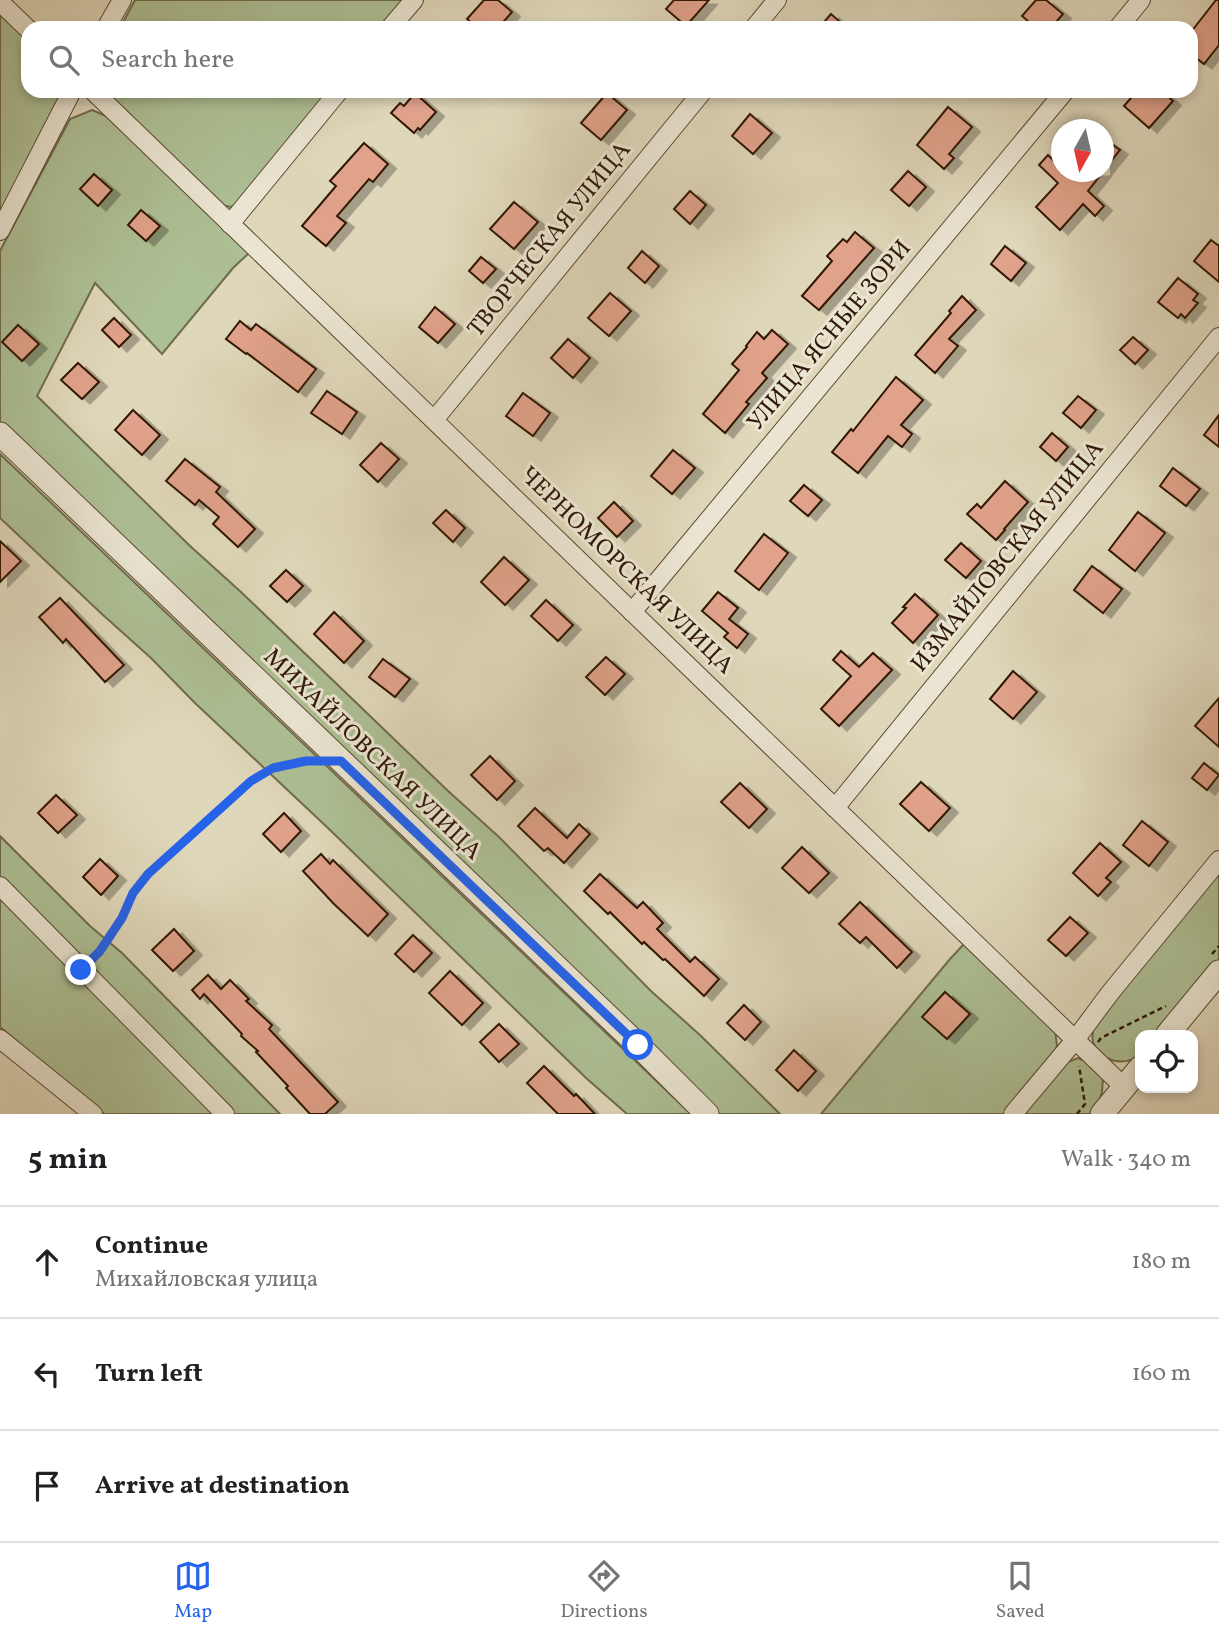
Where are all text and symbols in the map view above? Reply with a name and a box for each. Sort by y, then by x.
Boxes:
search box [21,21,1198,98]
icon: search [45,41,83,79]
text: Search here [101,42,234,78]
north arrow [1051,119,1114,182]
street label: ТВОРЧЕСКАЯ УЛИЦА [460,135,640,345]
street label: УЛИЦА ЯСНЫЕ ЗОРИ [740,233,920,439]
street label: ИЗМАЙЛОВСКАЯ УЛИЦА [904,434,1112,680]
street label: ЧЕРНОМОРСКАЯ УЛИЦА [511,459,741,683]
street label: МИХАЙЛОВСКАЯ УЛИЦА [255,641,489,869]
route end [65,954,96,985]
route start [622,1029,653,1060]
map controls [1135,1030,1198,1093]
button: locate [1135,1030,1198,1093]
text: 5 min [28,1139,108,1181]
text: Walk · 340 m [1061,1144,1191,1176]
text: Continue [95,1228,208,1264]
icon: ahead [28,1243,66,1281]
text: 180 m [1132,1246,1191,1278]
text: Михайловская улица [95,1264,318,1296]
icon: left [28,1355,66,1393]
text: Turn left [95,1356,203,1392]
text: 160 m [1132,1358,1191,1390]
icon: arrive [28,1467,66,1505]
text: Arrive at destination [95,1468,350,1504]
tab: Map [174,1557,212,1625]
tab: Directions [561,1557,648,1625]
tab: Saved [996,1557,1045,1625]

